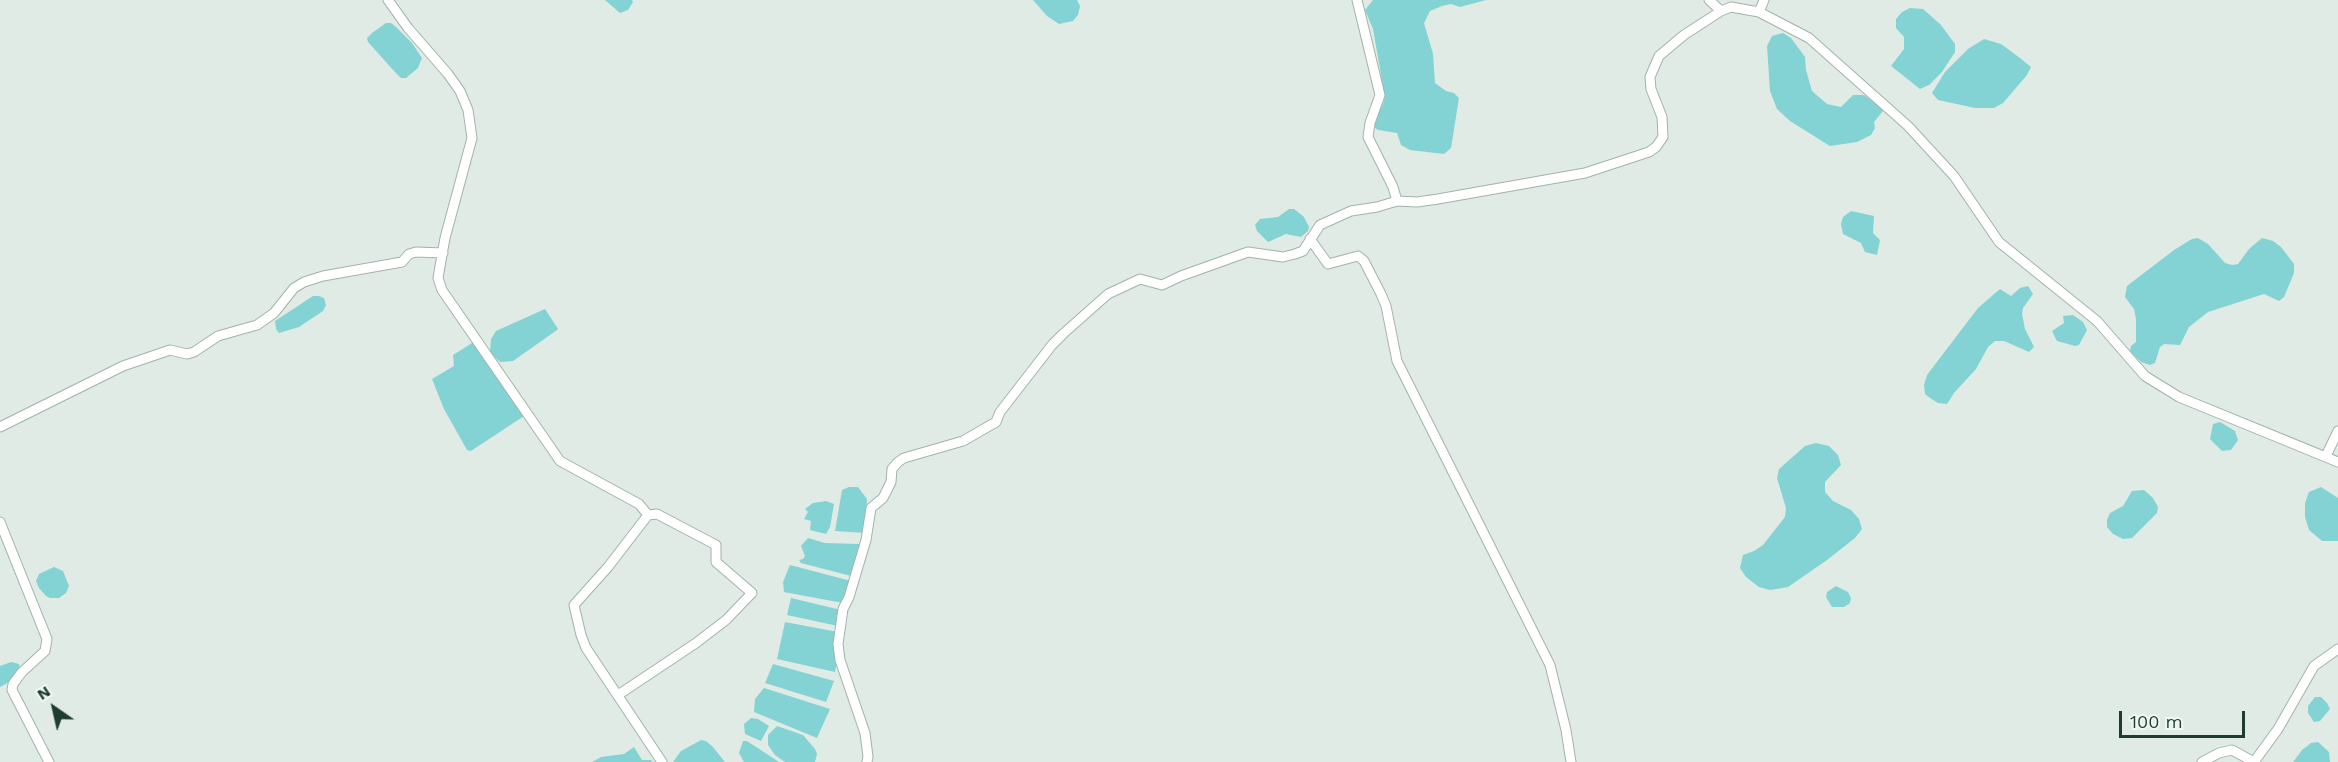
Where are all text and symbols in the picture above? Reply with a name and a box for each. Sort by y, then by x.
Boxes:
north arrow [24,678,84,738]
text: N [33,681,54,704]
scale bar [2122,699,2248,737]
text: 100 m [2130,711,2183,732]

